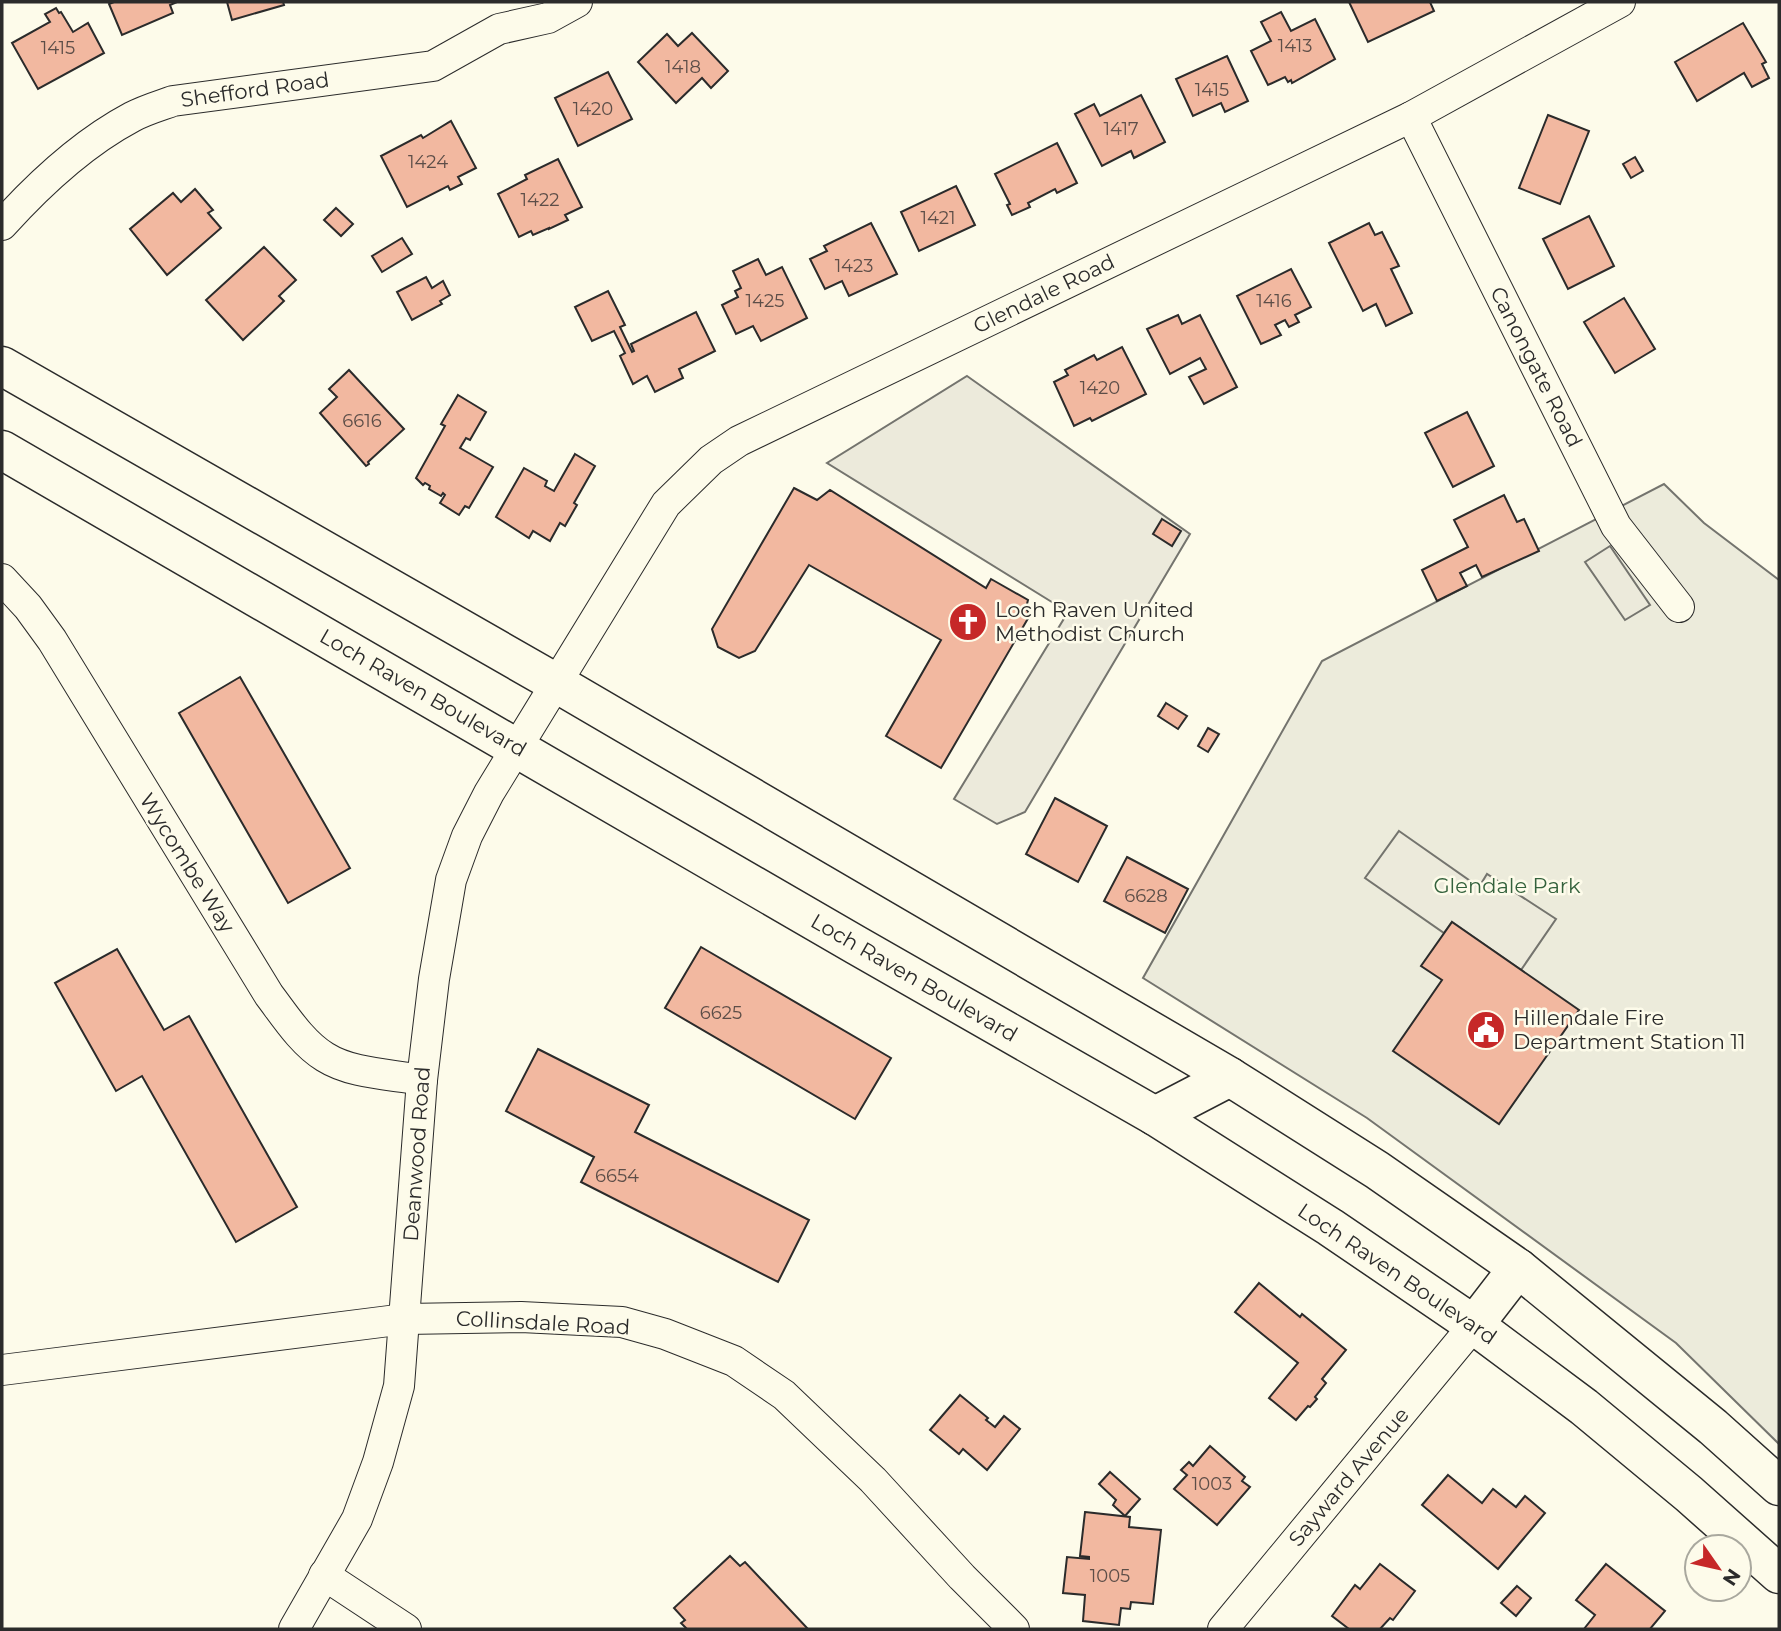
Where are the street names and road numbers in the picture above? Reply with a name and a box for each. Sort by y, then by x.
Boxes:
street label: Shefford Road [179,67,331,112]
street label: Glendale Road [969,249,1119,339]
street label: Canongate Road [1485,282,1588,451]
street label: Loch Raven Boulevard [315,623,531,762]
street label: Wycombe Way [135,788,241,937]
street label: Loch Raven Boulevard [806,908,1022,1047]
street label: Deanwood Road [398,1066,435,1242]
street label: Loch Raven Boulevard [1293,1198,1501,1349]
street label: Collinsdale Road [455,1305,631,1340]
street label: Sayward Avenue [1283,1402,1414,1551]

